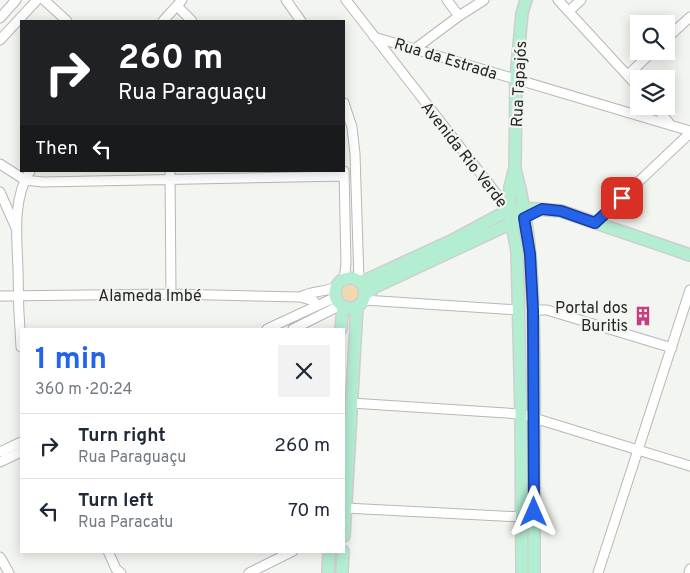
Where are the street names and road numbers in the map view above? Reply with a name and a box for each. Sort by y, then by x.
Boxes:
street label: Rua da Estrada [391,35,499,85]
street label: Rua Tapajós [508,40,532,128]
street label: Avenida Rio Verde [416,98,511,212]
street label: Alameda Imbé [98,287,202,307]

